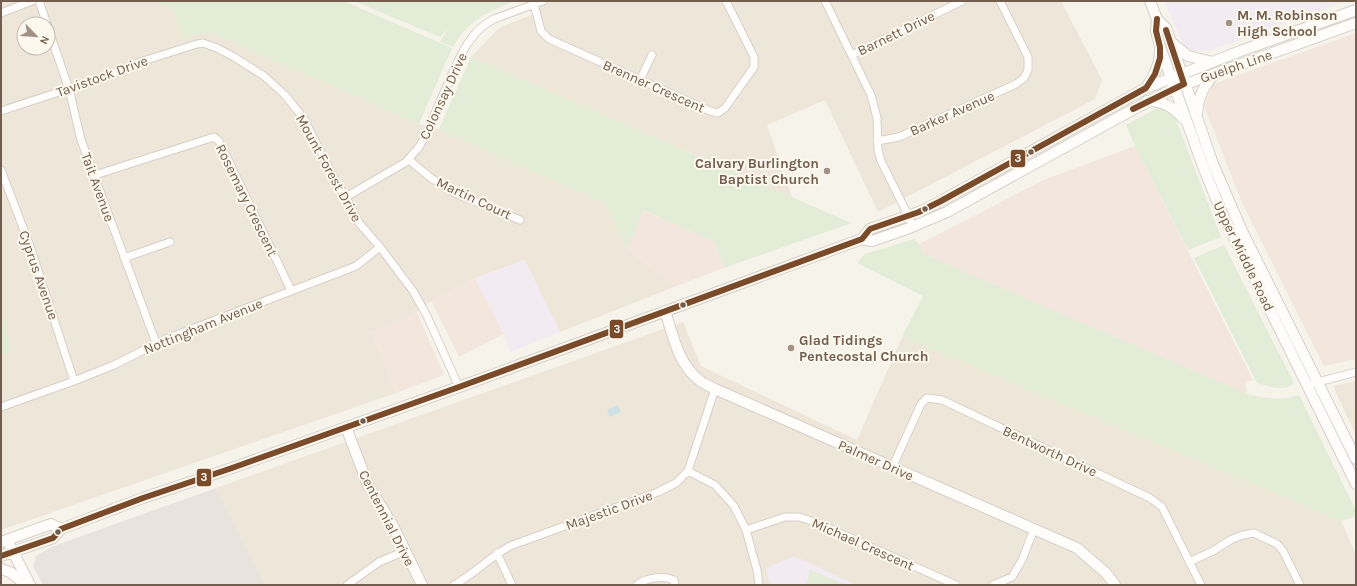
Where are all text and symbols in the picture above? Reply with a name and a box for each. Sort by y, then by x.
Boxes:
street label: Barnett Drive [855,7,938,59]
place label: M. M. Robinson High School [1237,7,1337,40]
north arrow [16,16,56,56]
marker: M. M. Robinson High School [1224,18,1234,28]
text: N [37,34,52,46]
street label: Guelph Line [1198,46,1274,87]
street label: Colonsay Drive [416,50,471,142]
street label: Tavistock Drive [54,52,150,101]
street label: Brenner Crescent [600,56,707,117]
street label: Barker Avenue [907,87,997,140]
street label: Mount Forest Drive [292,111,365,225]
street label: Rosemary Crescent [212,141,281,259]
unlabelled marker [1026,147,1036,157]
line badge: 3 [1010,149,1026,168]
street label: Tait Avenue [77,150,118,224]
text: 3 [1015,152,1022,165]
place label: Calvary Burlington Baptist Church [695,155,819,188]
marker: Calvary Burlington Baptist Church [822,166,832,176]
street label: Martin Court [434,174,514,223]
street label: Upper Middle Road [1210,198,1278,314]
unlabelled marker [920,204,930,214]
street label: Cyprus Avenue [15,228,62,322]
street label: Nottingham Avenue [141,295,265,358]
unlabelled marker [678,300,688,310]
line badge: 3 [609,319,624,339]
text: 3 [614,323,621,336]
place label: Glad Tidings Pentecostal Church [799,332,928,365]
marker: Glad Tidings Pentecostal Church [786,343,796,353]
unlabelled marker [358,416,368,426]
street label: Bentworth Drive [1000,422,1100,481]
street label: Palmer Drive [835,436,916,485]
street label: Centennial Drive [355,467,418,569]
line badge: 3 [196,468,212,487]
text: 3 [201,471,208,484]
street label: Majestic Drive [563,487,655,534]
street label: Michael Crescent [809,514,917,575]
unlabelled marker [53,527,63,537]

